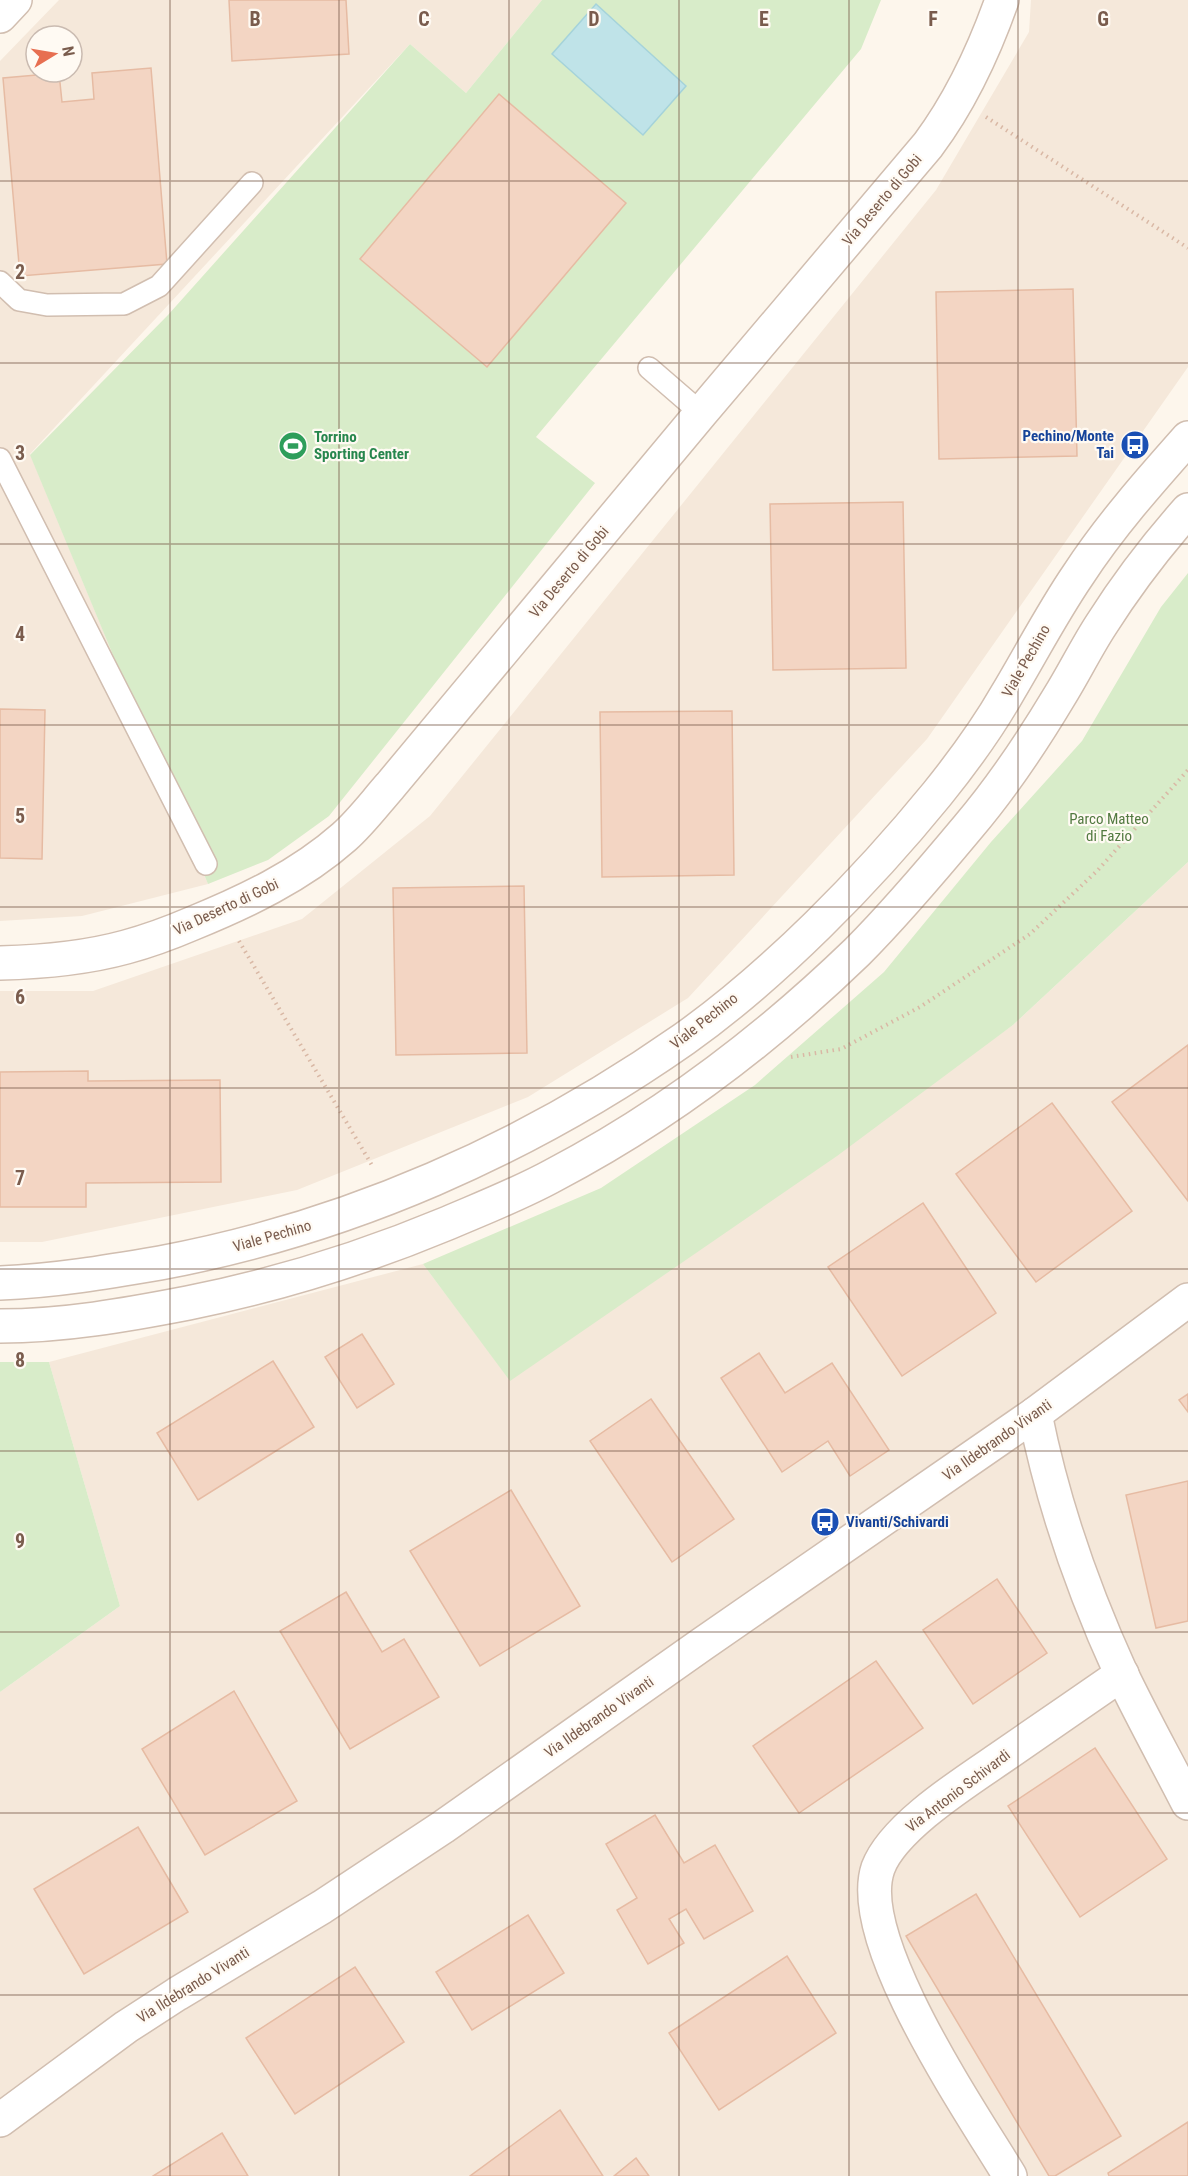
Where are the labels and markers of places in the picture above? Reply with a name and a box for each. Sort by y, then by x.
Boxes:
place label: Pechino/Monte Tai [1023,427,1114,462]
place label: Torrino Sporting Center [314,428,409,463]
bus stop icon: Pechino/Monte Tai [1119,429,1151,461]
sports icon: Torrino Sporting Center [277,430,309,462]
bus stop icon: Vivanti/Schivardi [809,1506,841,1538]
place label: Vivanti/Schivardi [846,1513,949,1531]

